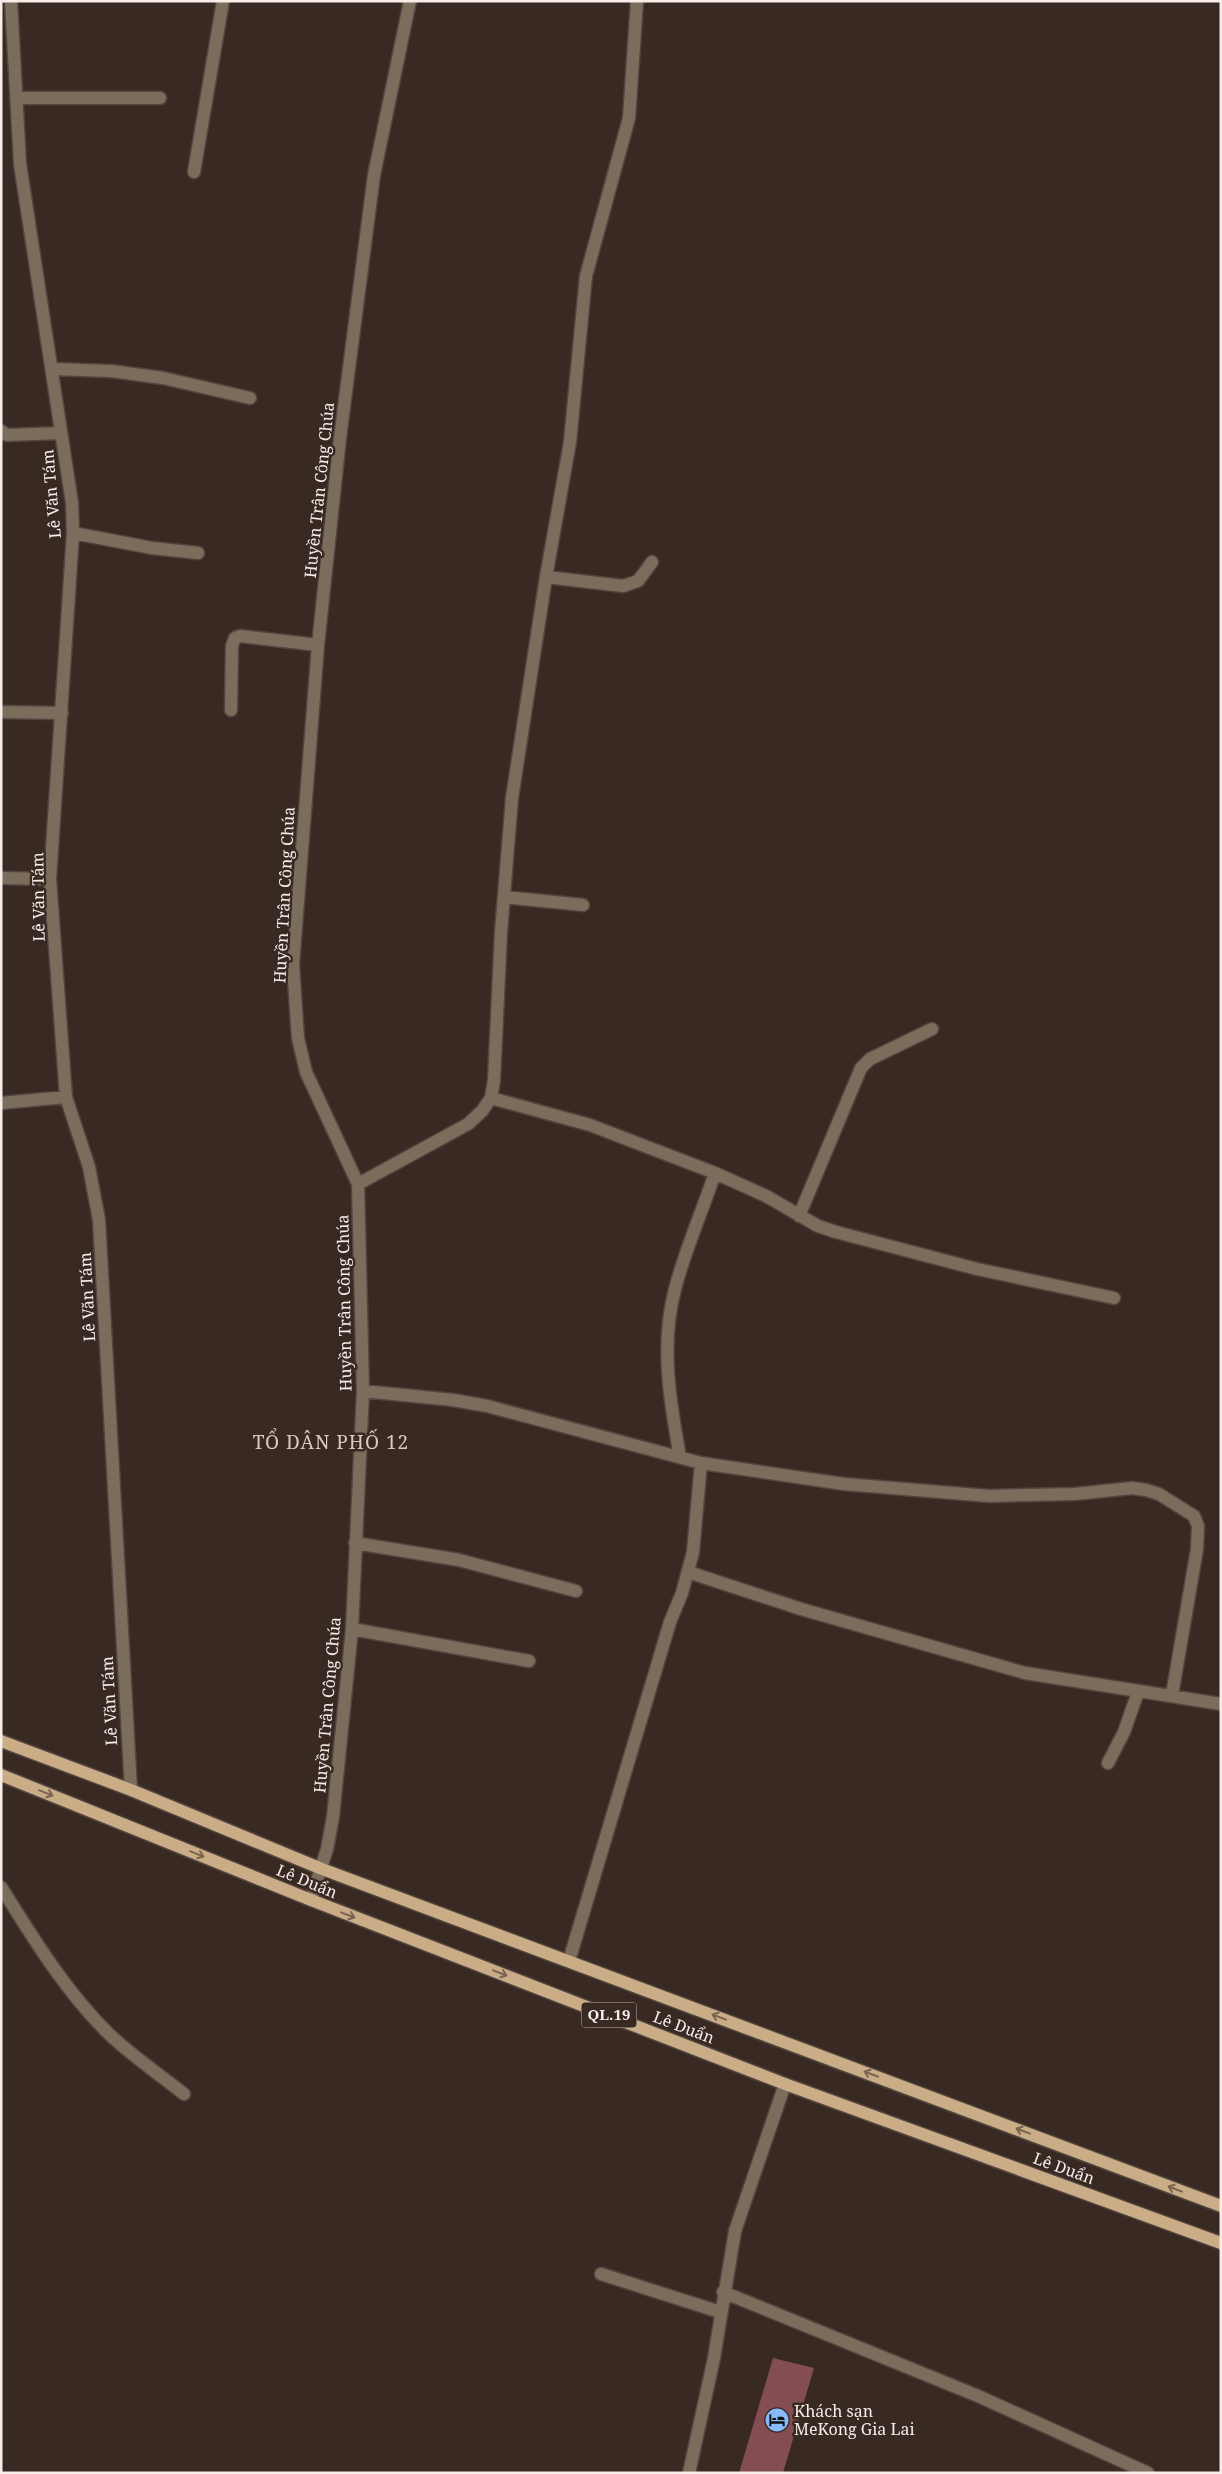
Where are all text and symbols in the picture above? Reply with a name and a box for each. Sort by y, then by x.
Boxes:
street label: Huyền Trân Công Chúa [299,401,339,579]
street label: Lê Văn Tám [36,448,66,540]
street label: Huyền Trân Công Chúa [268,806,300,984]
street label: Lê Văn Tám [26,852,50,942]
street label: Huyền Trân Công Chúa [331,1214,357,1392]
street label: Lê Văn Tám [74,1252,100,1342]
district label: TỔ DÂN PHỐ 12 [253,1428,409,1455]
street label: Huyền Trân Công Chúa [308,1616,346,1794]
street label: Lê Văn Tám [96,1656,122,1746]
one-way arrow [39,1790,54,1799]
one-way arrow [189,1850,204,1860]
street label: Lê Duẩn [273,1859,341,1903]
one-way arrow [340,1911,355,1920]
one-way arrow [491,1969,507,1978]
road number: QL.19 [582,2002,636,2028]
street label: Lê Duẩn [650,2005,718,2049]
one-way arrow [712,2012,727,2021]
one-way arrow [864,2069,879,2078]
one-way arrow [1016,2126,1031,2135]
street label: Lê Duẩn [1030,2147,1098,2189]
one-way arrow [1168,2183,1183,2193]
place label: Khách sạn MeKong Gia Lai [794,2400,915,2440]
hotel icon: Khách sạn MeKong Gia Lai [764,2407,790,2433]

